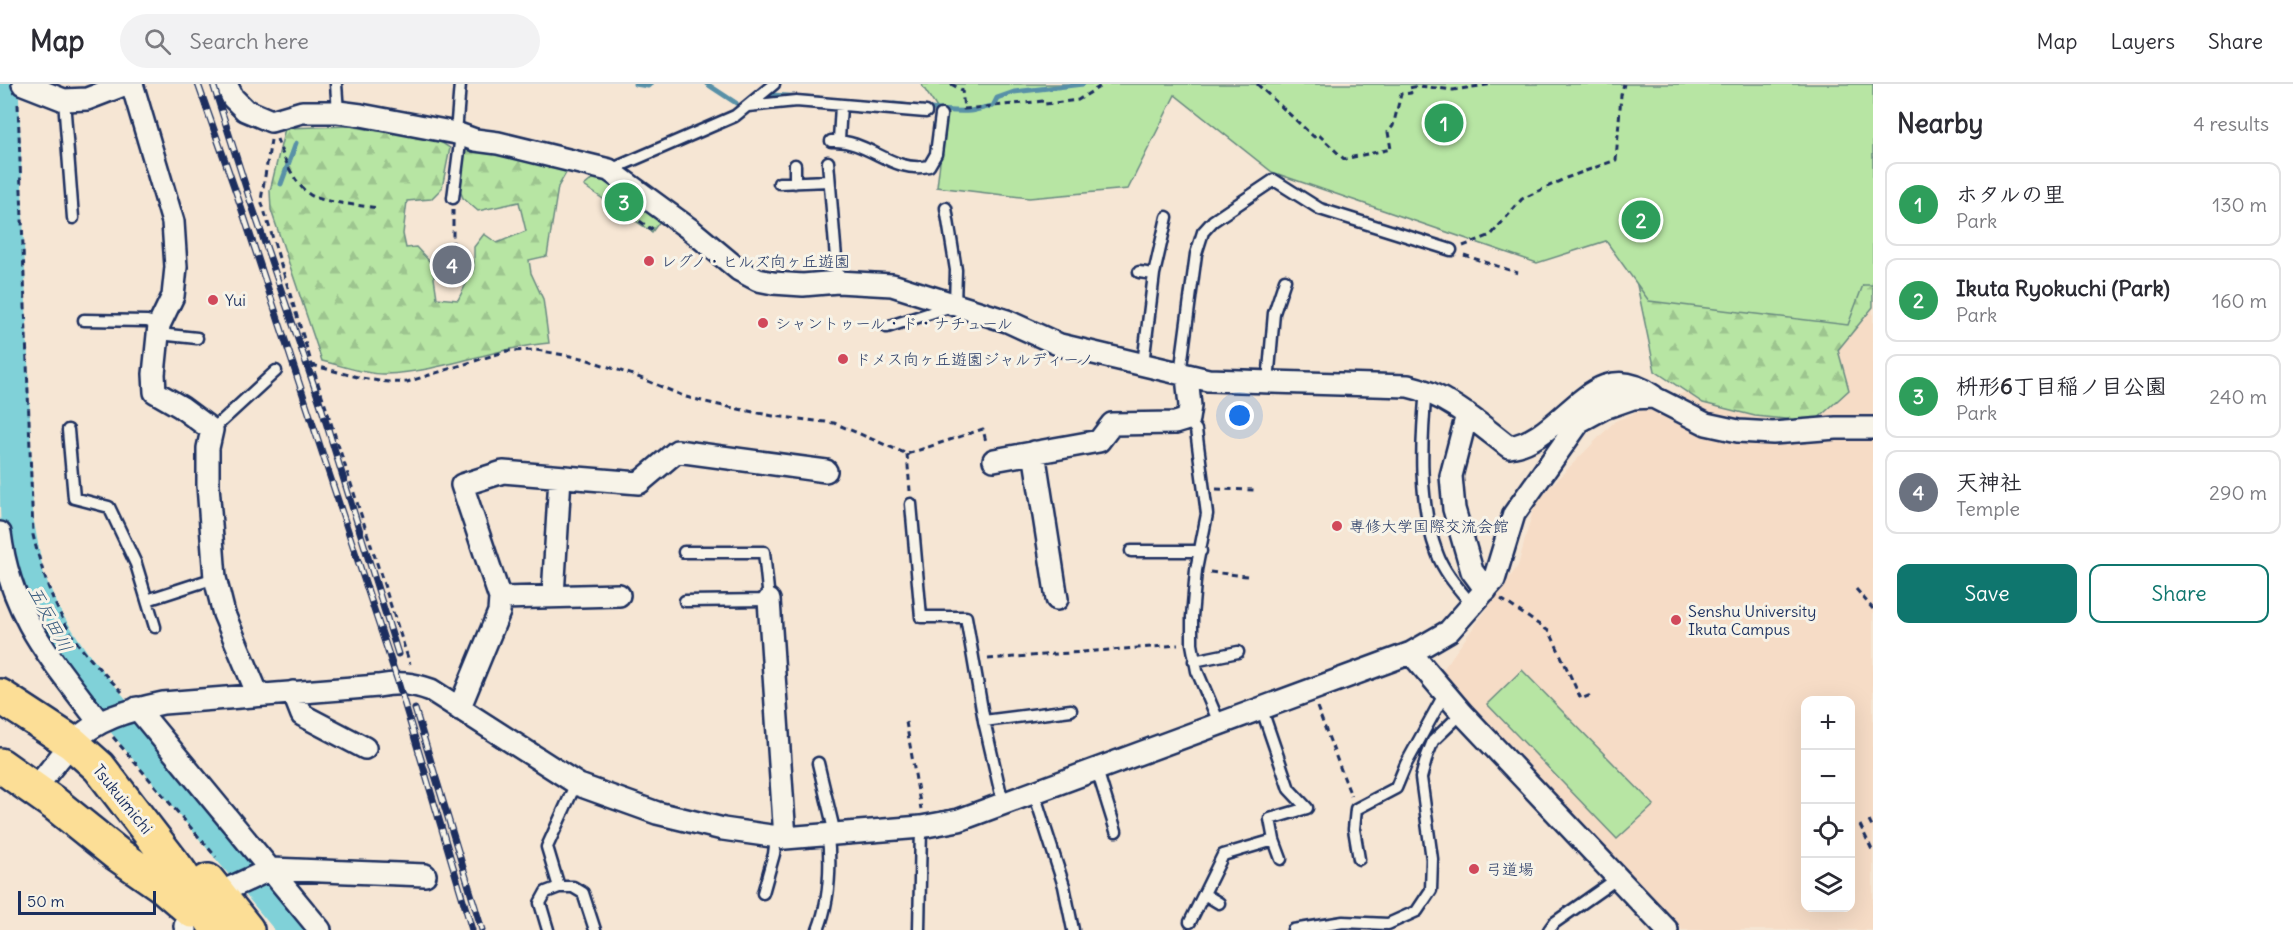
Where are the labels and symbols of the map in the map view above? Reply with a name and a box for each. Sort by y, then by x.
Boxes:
pin: 1 [1424,100,1464,146]
pin: 3 [604,180,644,224]
pin: 2 [1622,198,1660,242]
pin: 4 [432,242,472,288]
place label: レグノ・ヒルズ向ヶ丘遊園 [661,251,850,271]
marker: レグノ・ヒルズ向ヶ丘遊園 [642,254,656,268]
place label: Yui [225,290,246,310]
marker: Yui [206,293,220,307]
place label: シャントゥール・ド・ナチュール [775,313,1013,333]
marker: シャントゥール・ド・ナチュール [756,316,770,330]
place label: ドメス向ヶ丘遊園ジャルディーノ [855,349,1094,369]
marker: ドメス向ヶ丘遊園ジャルディーノ [836,352,850,366]
your location [1225,401,1254,430]
place label: 専修大学国際交流会館 [1349,516,1509,536]
marker: 専修大学国際交流会館 [1330,519,1344,533]
water label: 五反田川 [23,582,77,656]
place label: Senshu University Ikuta Campus [1688,601,1816,639]
marker: Senshu University Ikuta Campus [1669,613,1683,627]
street label: Tsukuimichi [89,760,157,838]
place label: 弓道場 [1486,859,1534,879]
marker: 弓道場 [1467,862,1481,876]
scale bar [18,888,156,916]

